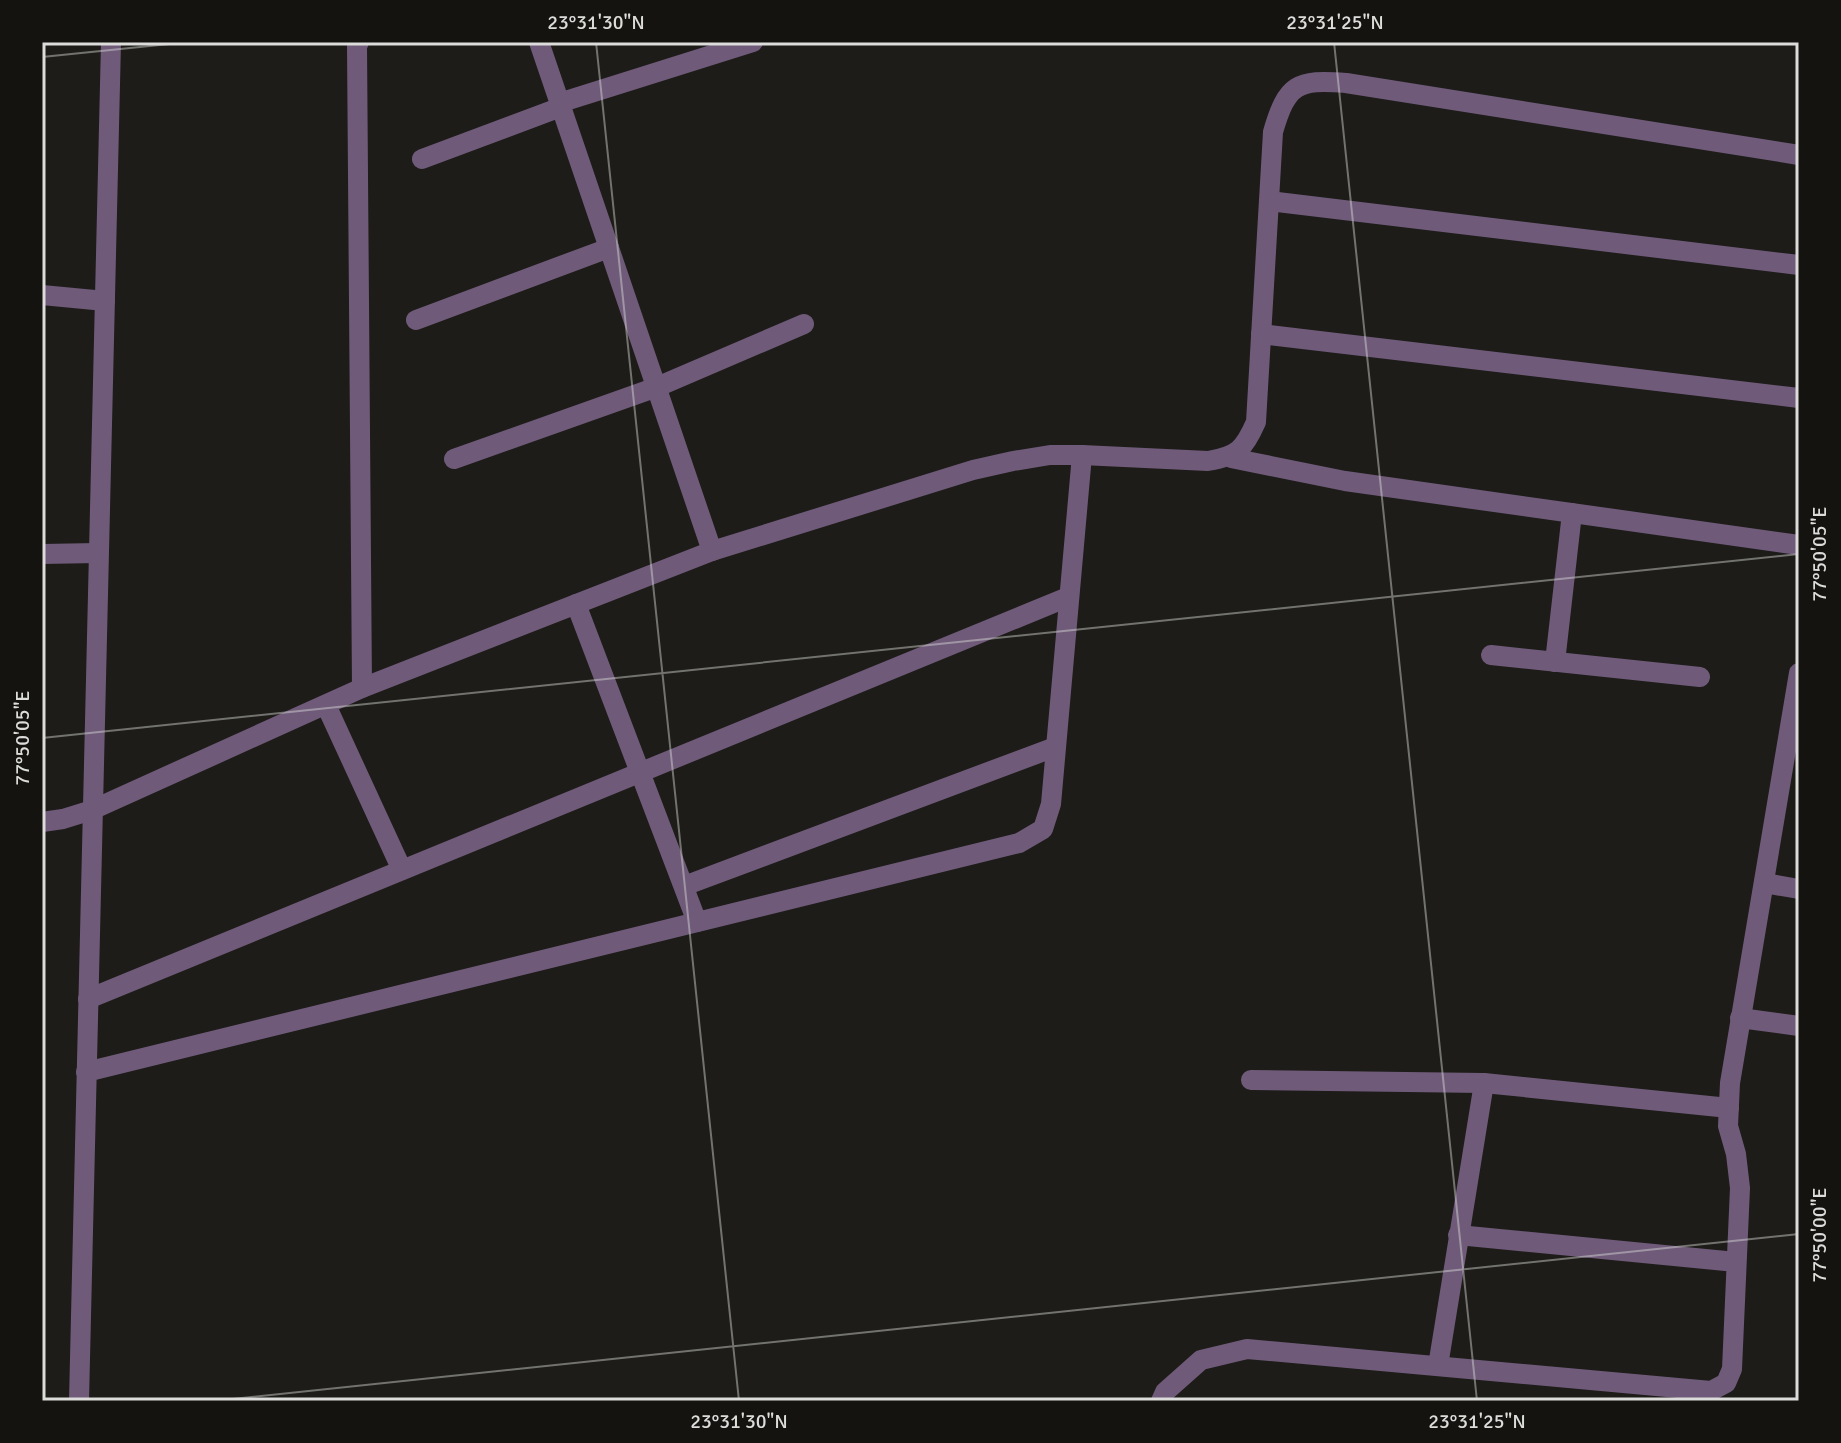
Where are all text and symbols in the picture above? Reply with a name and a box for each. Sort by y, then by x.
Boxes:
text: 23°31'30"N [547,10,645,35]
text: 23°31'25"N [1286,10,1384,35]
text: 77°50'05"E [1807,506,1832,602]
text: 77°50'05"E [10,690,35,786]
text: 77°50'00"E [1807,1187,1832,1283]
text: 23°31'30"N [690,1409,788,1434]
text: 23°31'25"N [1428,1409,1526,1434]

